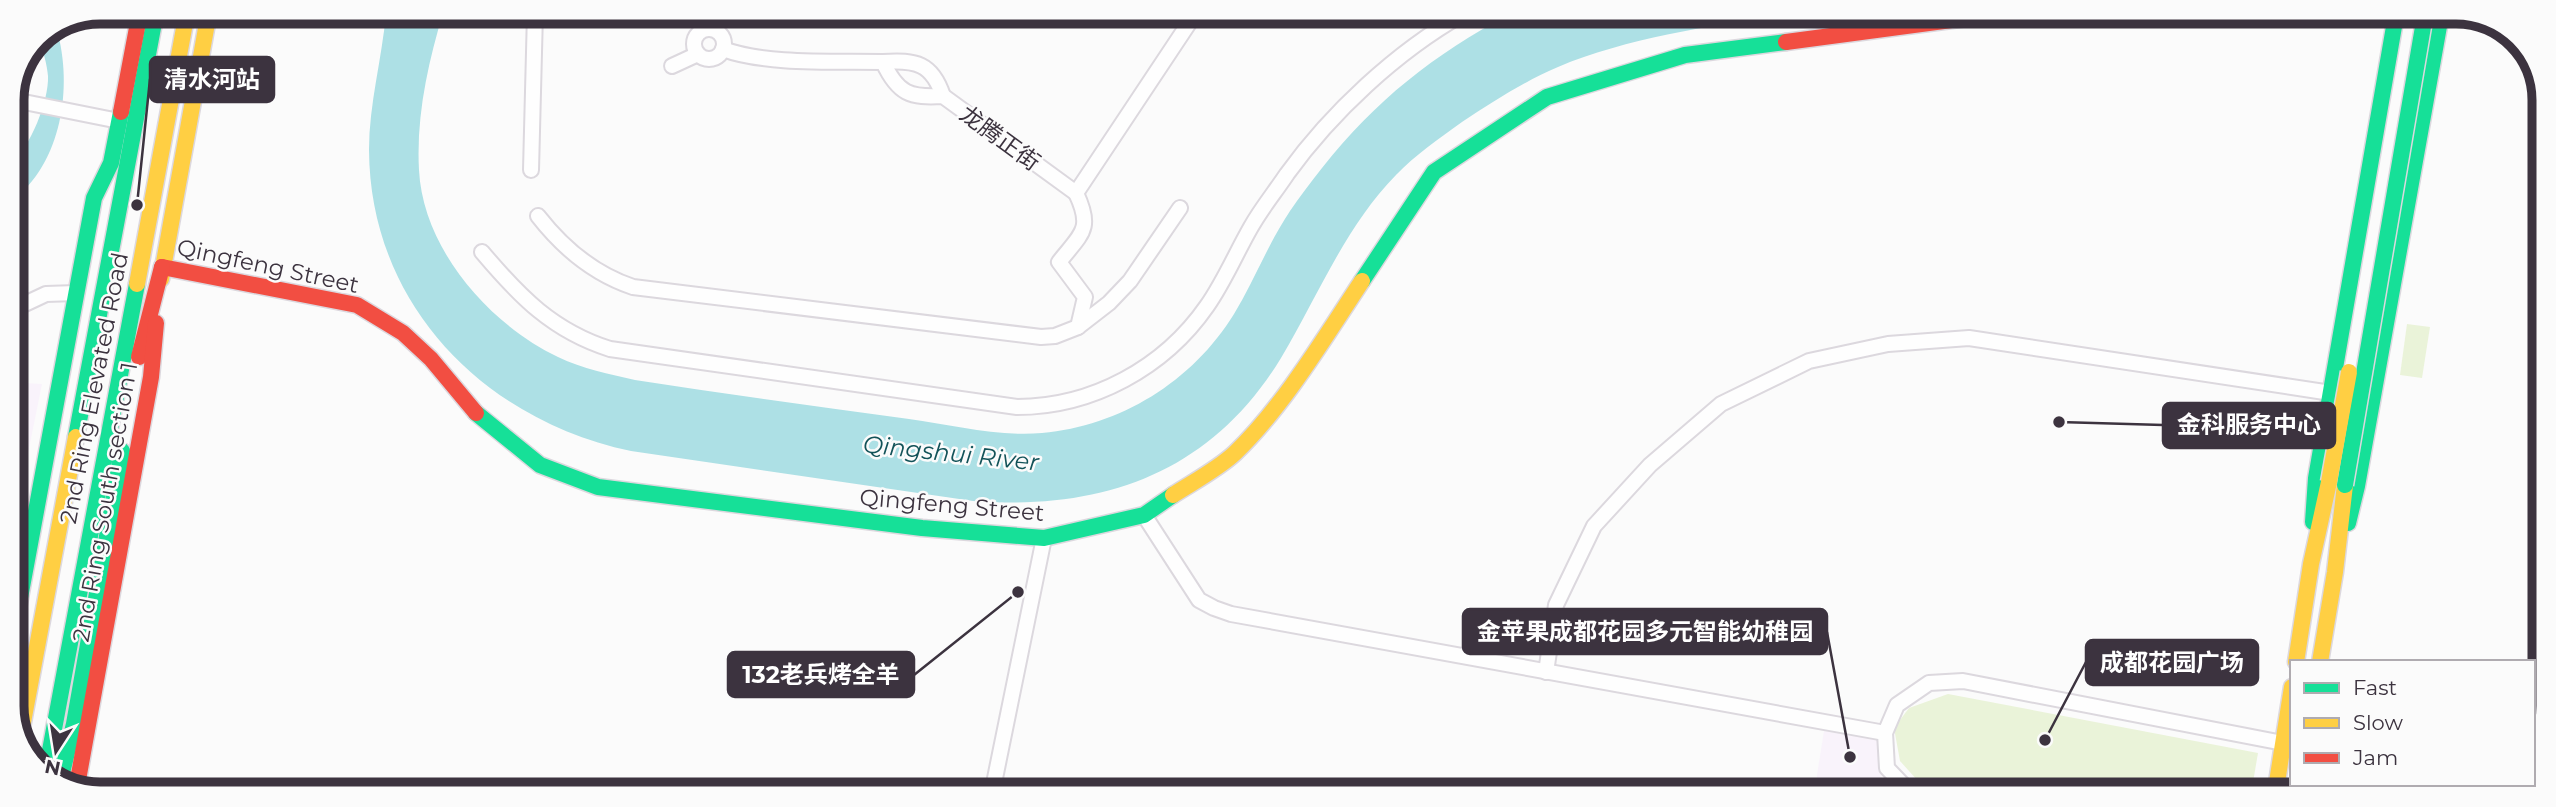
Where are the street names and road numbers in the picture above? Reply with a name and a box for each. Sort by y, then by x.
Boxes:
street label: 龙腾正街 [955,100,1045,176]
street label: Qingfeng Street [175,233,361,299]
street label: 2nd Ring Elevated Road [54,250,134,526]
street label: 2nd Ring South section 1 [67,360,143,644]
street label: Qingfeng Street [859,483,1045,527]

